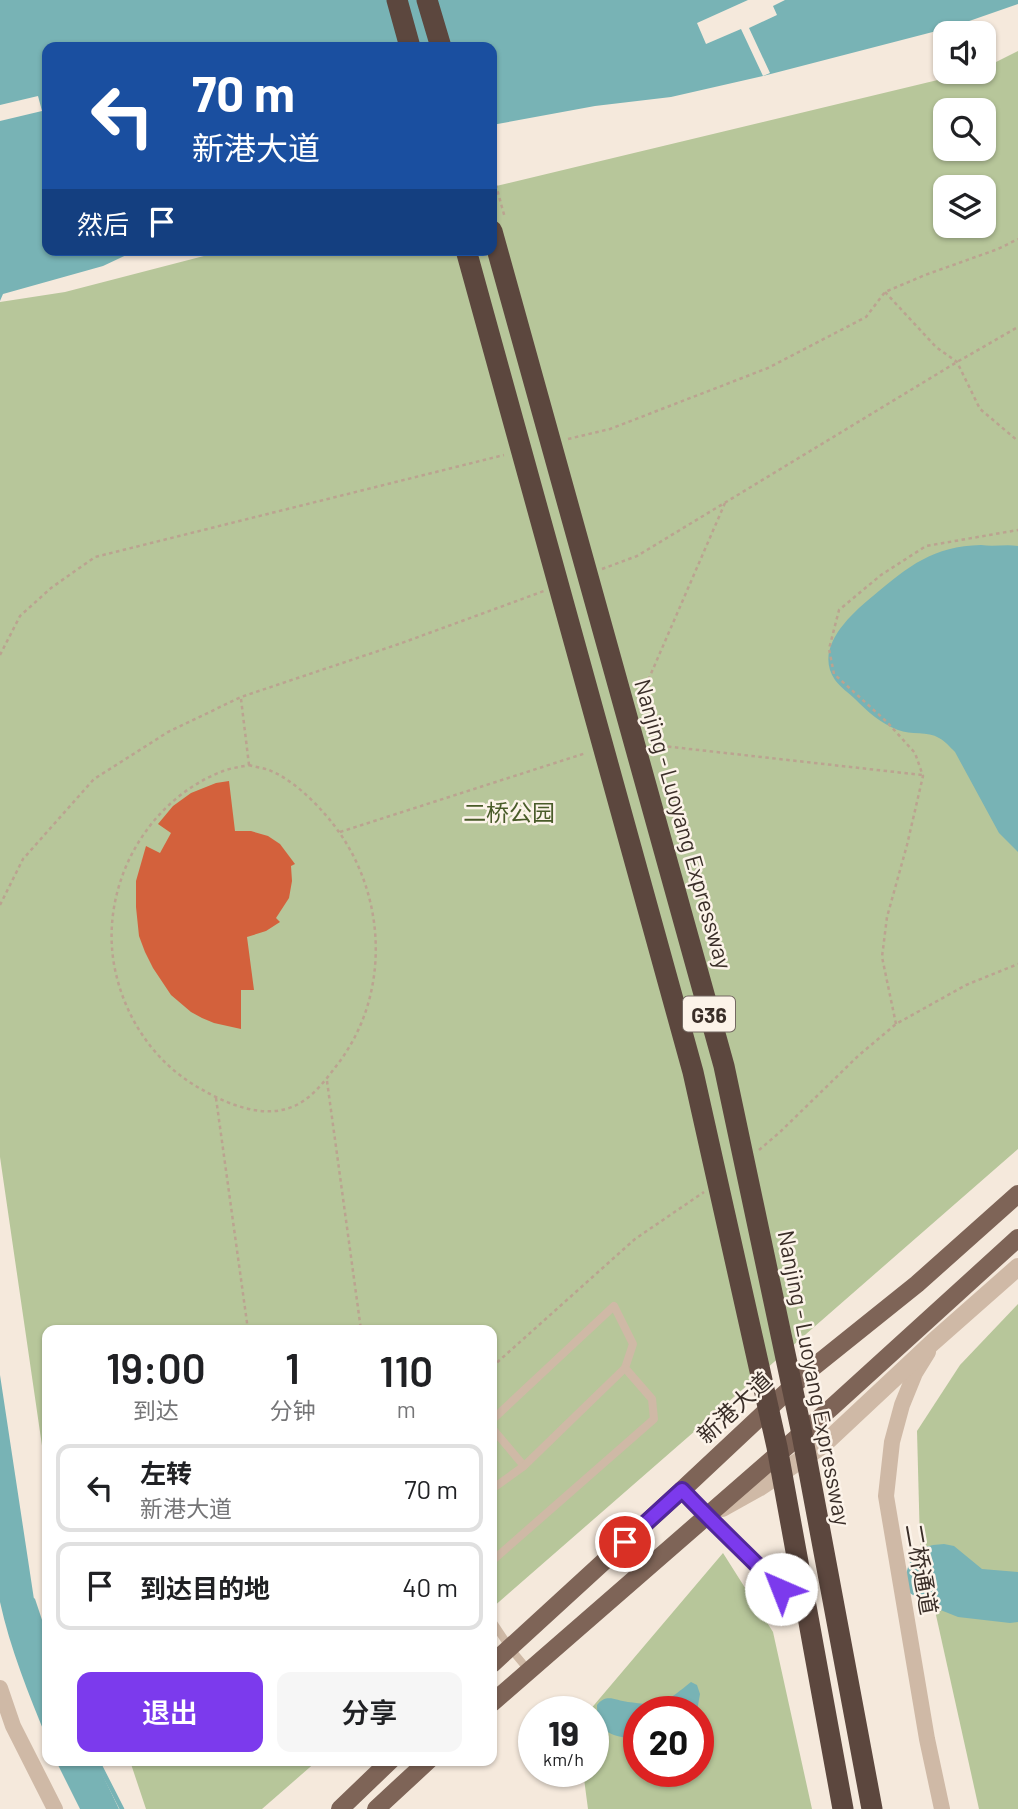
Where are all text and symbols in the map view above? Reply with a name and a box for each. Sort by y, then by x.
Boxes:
map controls [933,21,996,238]
button: sound [933,21,996,84]
text: 70 m [192,63,295,122]
icon: left [77,70,168,161]
button: search [933,98,996,161]
text: 新港大道 [192,128,320,166]
button: layers [933,175,996,238]
icon: arrive [143,203,181,241]
text: 然后 [77,208,129,239]
street label: Nanjing - Luoyang Expressway [629,676,739,973]
park label: 二桥公园 [463,798,555,826]
road number: G36 [683,996,735,1032]
street label: Nanjing - Luoyang Expressway [773,1228,857,1529]
text: 19:00 [106,1342,206,1392]
text: 1 [285,1342,300,1392]
text: 110 [379,1345,433,1395]
street label: 新港大道 [691,1365,777,1449]
text: m [397,1395,416,1423]
text: 到达 [133,1396,179,1424]
text: 分钟 [269,1396,315,1424]
text: 左转 [140,1457,192,1488]
icon: left [81,1469,119,1507]
text: 70 m [404,1473,458,1504]
text: 新港大道 [140,1494,232,1522]
pin [595,1512,655,1572]
street label: 二桥通道 [900,1521,944,1617]
icon: arrive [606,1523,644,1561]
position arrow [744,1552,818,1626]
icon: arrive [81,1567,119,1605]
text: 40 m [402,1571,458,1602]
text: 到达目的地 [140,1572,270,1603]
button: 退出 [77,1672,263,1752]
button: 分享 [277,1672,462,1752]
speed limit sign: 20 [623,1696,714,1787]
text: 19 [548,1711,579,1753]
text: km/h [543,1748,584,1770]

